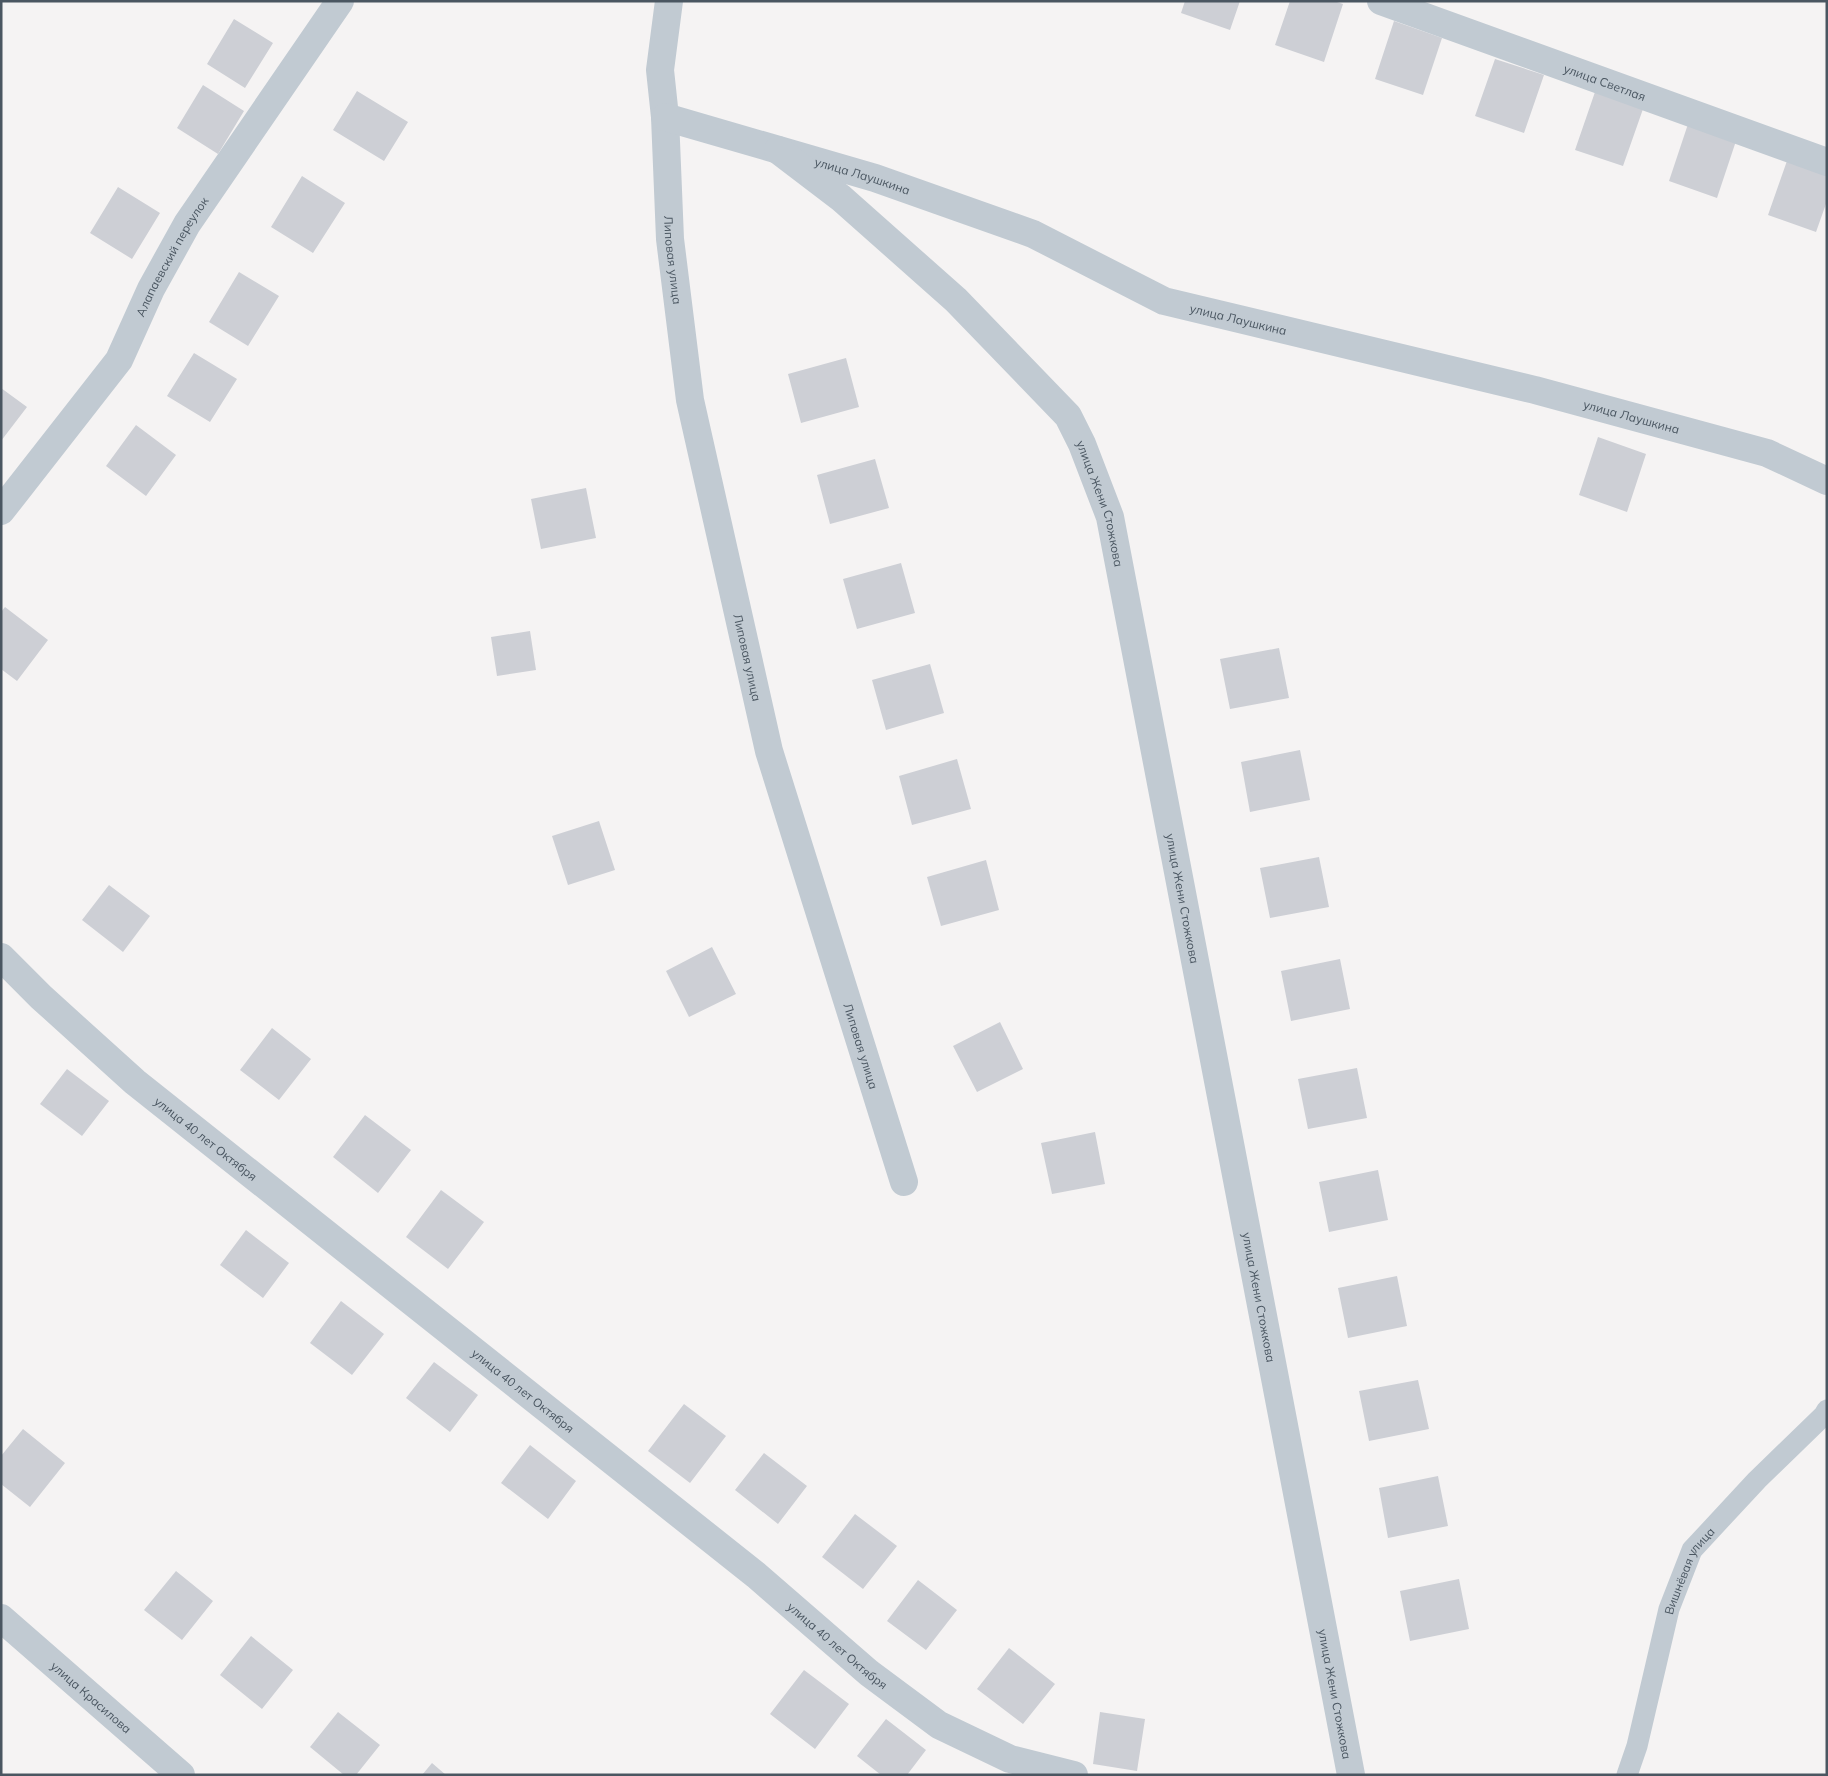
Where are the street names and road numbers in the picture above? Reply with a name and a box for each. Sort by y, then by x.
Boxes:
street label: улица Светлая [1562,60,1648,103]
street label: улица Лаушкина [813,153,912,197]
street label: Алапаевский переулок [132,193,212,319]
street label: Липовая улица [662,215,686,305]
street label: улица Лаушкина [1189,300,1288,338]
street label: улица Лаушкина [1582,396,1681,436]
street label: улица Жени Стожкова [1074,438,1127,568]
street label: Липовая улица [731,612,765,703]
street label: улица Жени Стожкова [1163,832,1203,965]
street label: Липовая улица [841,1001,882,1091]
street label: улица 40 лет Октября [152,1093,260,1184]
street label: улица Жени Стожкова [1240,1231,1279,1363]
street label: улица 40 лет Октября [469,1345,578,1435]
street label: Вишнёвая улица [1661,1524,1717,1616]
street label: улица 40 лет Октября [785,1598,891,1692]
street label: улица Жени Стожкова [1316,1628,1355,1760]
street label: улица Красилова [48,1658,135,1736]

